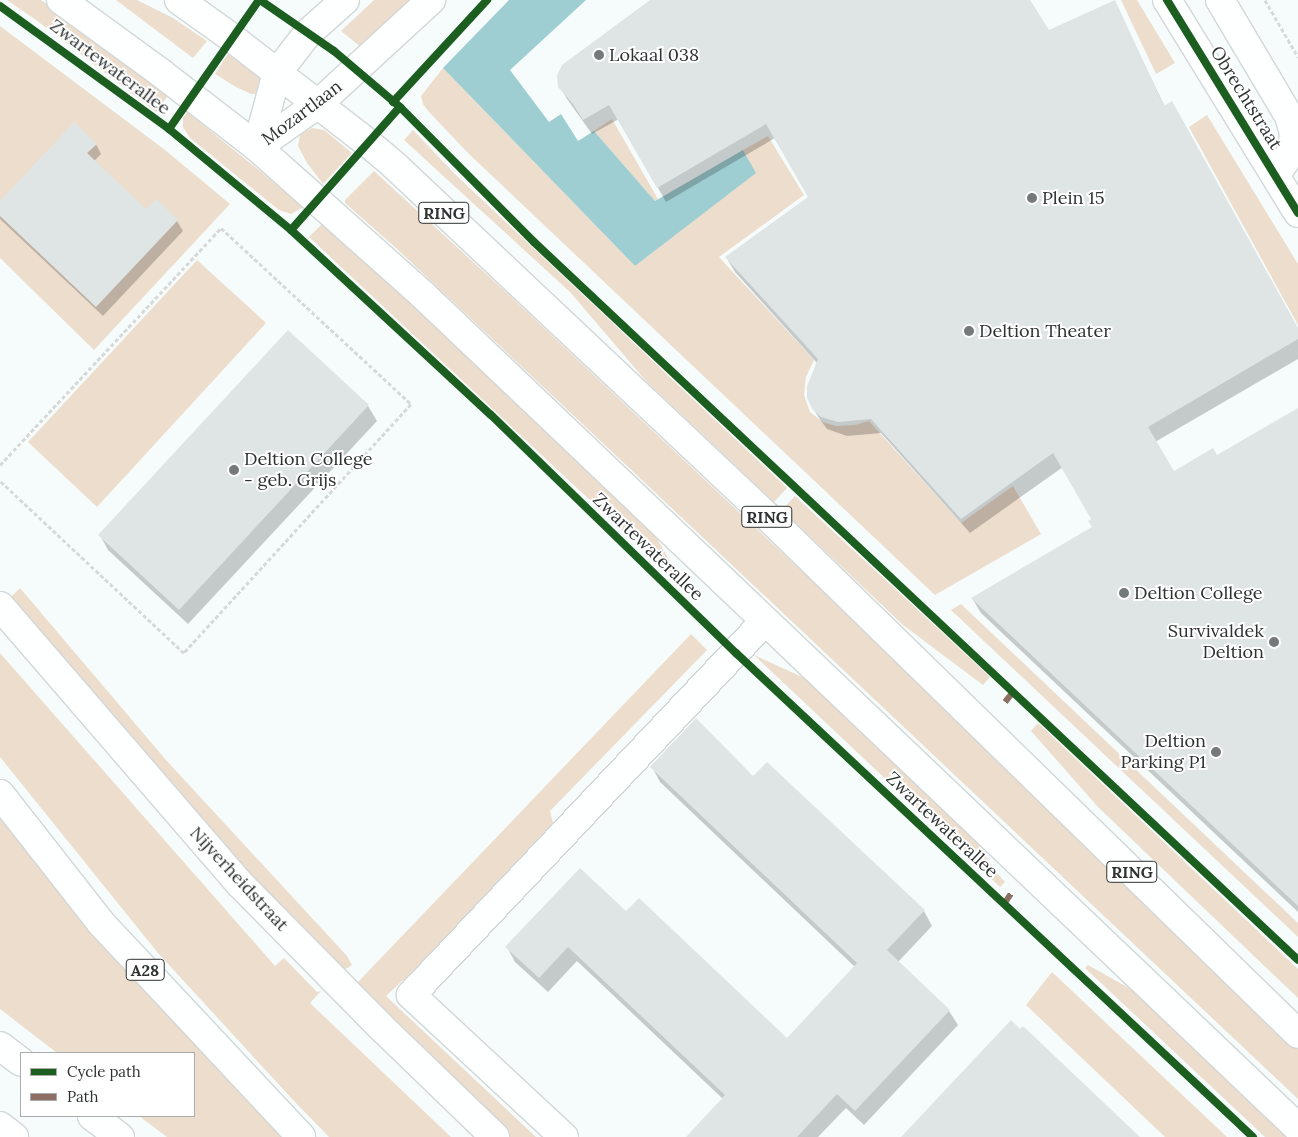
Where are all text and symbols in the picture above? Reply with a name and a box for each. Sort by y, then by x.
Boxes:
street label: Zwartewaterallee [46,15,174,119]
street label: Obrechtstraat [1206,42,1286,154]
place label: Lokaal 038 [609,44,699,66]
marker: Lokaal 038 [593,49,605,61]
street label: Mozartlaan [258,76,346,150]
place label: Plein 15 [1042,187,1105,209]
marker: Plein 15 [1026,192,1038,204]
road number: RING [418,200,470,227]
place label: Deltion Theater [979,320,1111,342]
marker: Deltion Theater [963,325,975,337]
place label: Deltion College - geb. Grijs [244,449,373,492]
marker: Deltion College - geb. Grijs [228,464,240,476]
street label: Zwartewaterallee [588,489,708,605]
road number: RING [741,504,793,530]
place label: Deltion College [1134,582,1263,604]
marker: Deltion College [1118,587,1130,599]
place label: Survivaldek Deltion [1168,621,1264,664]
marker: Survivaldek Deltion [1268,636,1280,648]
place label: Deltion Parking P1 [1120,731,1206,774]
marker: Deltion Parking P1 [1210,746,1222,758]
street label: Zwartewaterallee [882,768,1002,882]
street label: Nijverheidstraat [185,822,293,936]
road number: RING [1106,859,1158,886]
road number: A28 [125,956,165,984]
legend [20,1052,195,1117]
text: Cycle path [67,1062,141,1081]
text: Path [67,1087,98,1106]

